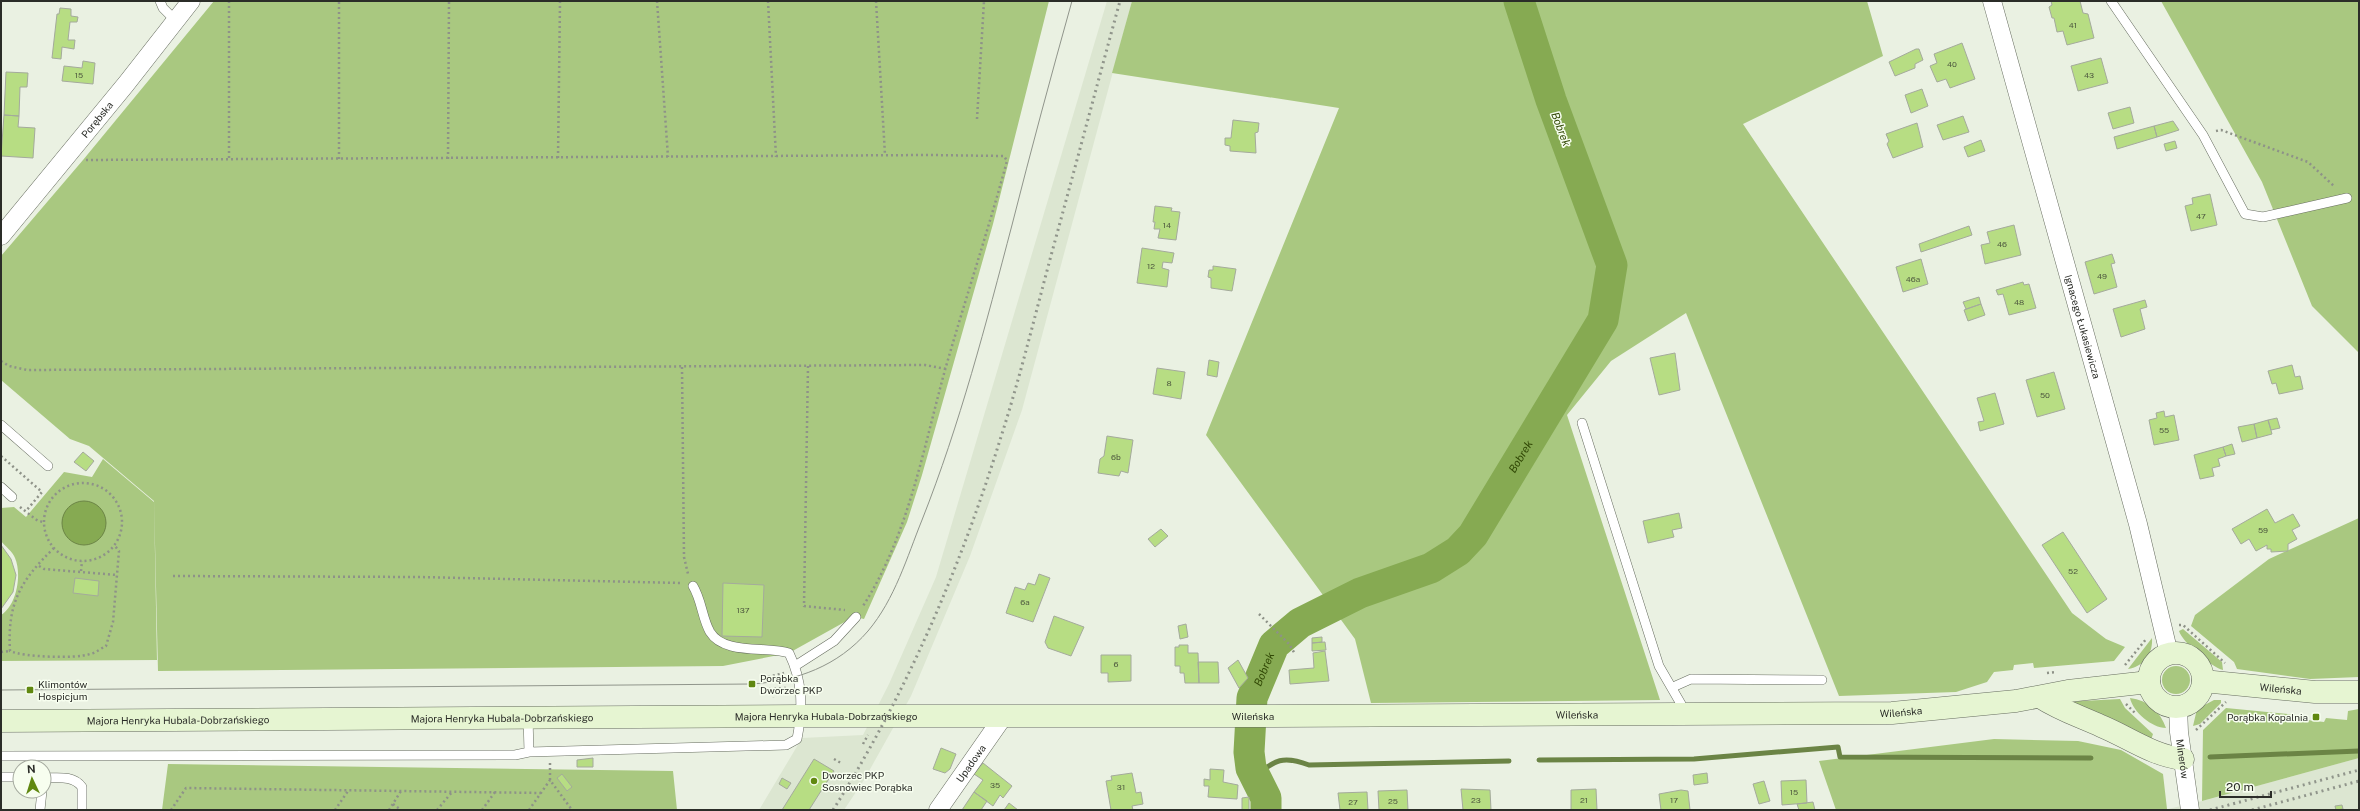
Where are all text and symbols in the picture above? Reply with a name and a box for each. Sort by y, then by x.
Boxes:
house number: 41 [2069,20,2077,30]
house number: 40 [1947,59,1957,69]
house number: 15 [75,70,83,80]
house number: 43 [2084,70,2094,80]
street label: Porębska [78,99,115,140]
water label: Bobrek [1549,110,1573,148]
house number: 47 [2196,211,2206,221]
house number: 14 [1163,220,1171,230]
house number: 46 [1997,239,2007,249]
house number: 12 [1147,261,1155,271]
house number: 49 [2097,271,2107,281]
street label: Ignacego Łukasiewicza [2063,273,2103,380]
house number: 46a [1906,274,1920,284]
house number: 48 [2014,297,2024,307]
house number: 8 [1166,378,1172,388]
house number: 50 [2040,390,2050,400]
house number: 55 [2159,425,2169,435]
water label: Bobrek [1506,438,1535,475]
house number: 6b [1111,452,1121,462]
house number: 59 [2258,525,2268,535]
house number: 52 [2068,566,2078,576]
house number: 6a [1020,597,1030,607]
house number: 137 [737,605,750,615]
water label: Bobrek [1252,650,1276,688]
house number: 6 [1114,659,1119,669]
place label: Porąbka Dworzec PKP [760,672,823,696]
place label: Klimontów Hospicjum [38,678,88,702]
marker: Porąbka Dworzec PKP [747,679,757,689]
street label: Wileńska [2259,681,2302,697]
marker: Klimontów Hospicjum [25,685,35,695]
street label: Wileńska [1880,704,1923,719]
street label: Wileńska [1556,708,1598,721]
street label: Majora Henryka Hubala-Dobrzańskiego [735,710,918,722]
street label: Wileńska [1232,710,1274,722]
street label: Majora Henryka Hubala-Dobrzańskiego [411,711,594,724]
place label: Porąbka Kopalnia [2227,711,2308,723]
marker: Porąbka Kopalnia [2311,712,2321,722]
street label: Majora Henryka Hubala-Dobrzańskiego [87,713,270,726]
street label: Minerów [2174,738,2192,780]
street label: Upadowa [953,742,988,784]
north arrow [12,759,52,799]
text: N [27,763,36,775]
place label: Dworzec PKP Sosnowiec Porąbka [822,769,913,793]
scale bar [2220,773,2271,799]
marker: Dworzec PKP Sosnowiec Porąbka [809,776,819,786]
house number: 35 [990,780,1000,790]
text: 20 m [2226,780,2254,794]
house number: 31 [1117,782,1125,792]
house number: 15 [1790,787,1798,797]
house number: 23 [1471,795,1481,805]
house number: 21 [1580,795,1588,805]
house number: 17 [1670,795,1678,805]
house number: 25 [1388,796,1398,806]
house number: 27 [1348,797,1358,807]

